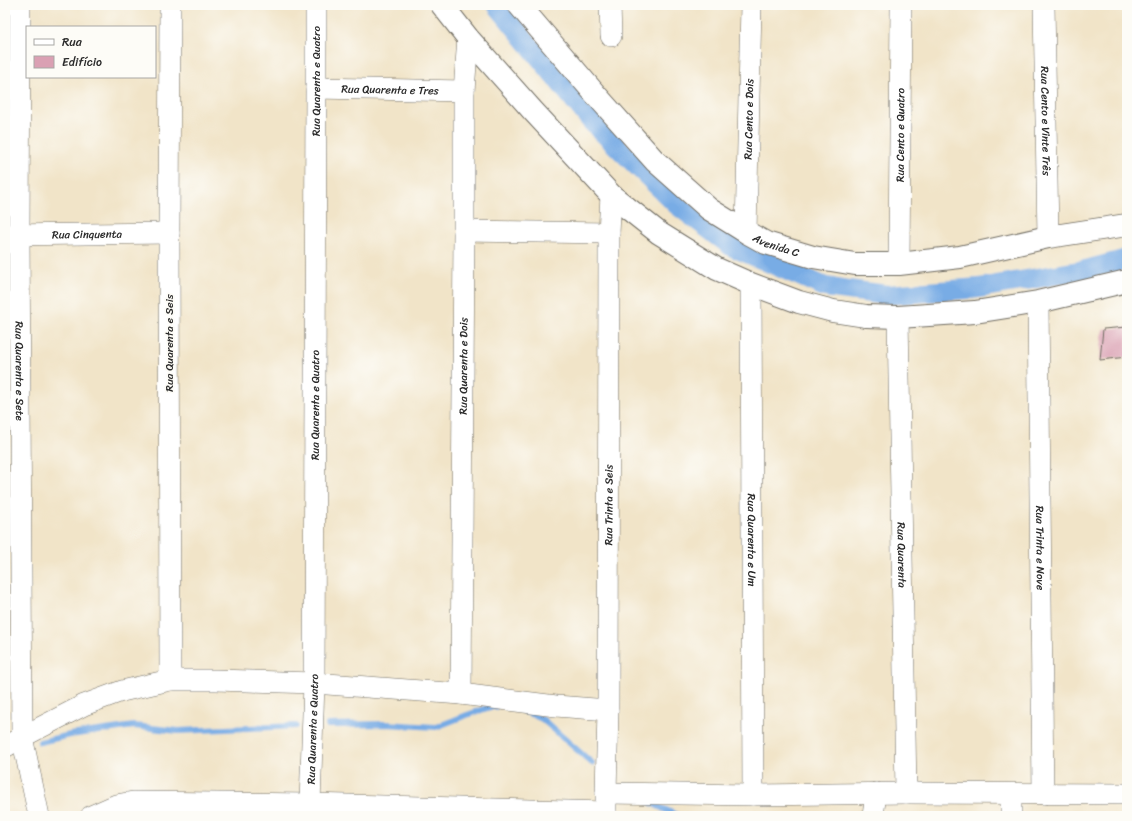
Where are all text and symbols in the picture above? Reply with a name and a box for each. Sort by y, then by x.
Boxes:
street label: Rua Quarenta e Quatro [306,25,326,136]
legend [26,26,156,78]
text: Rua [62,31,83,53]
text: Edifício [62,51,102,73]
street label: Rua Cento e Vinte Três [1036,66,1056,177]
street label: Rua Cento e Dois [738,77,759,160]
street label: Rua Quarenta e Tres [341,79,440,100]
street label: Rua Cento e Quatro [890,87,910,182]
street label: Rua Cinquenta [52,224,123,244]
street label: Avenida C [749,228,802,262]
street label: Rua Quarenta e Seis [160,293,179,392]
street label: Rua Quarenta e Dois [453,316,473,415]
street label: Rua Quarenta e Sete [10,321,30,422]
street label: Rua Quarenta e Quatro [305,349,325,460]
street label: Rua Trinta e Seis [599,464,618,546]
street label: Rua Quarenta e Um [742,494,762,587]
street label: Rua Trinta e Nove [1031,506,1050,591]
street label: Rua Quarenta [892,522,912,588]
street label: Rua Quarenta e Quatro [301,673,324,785]

